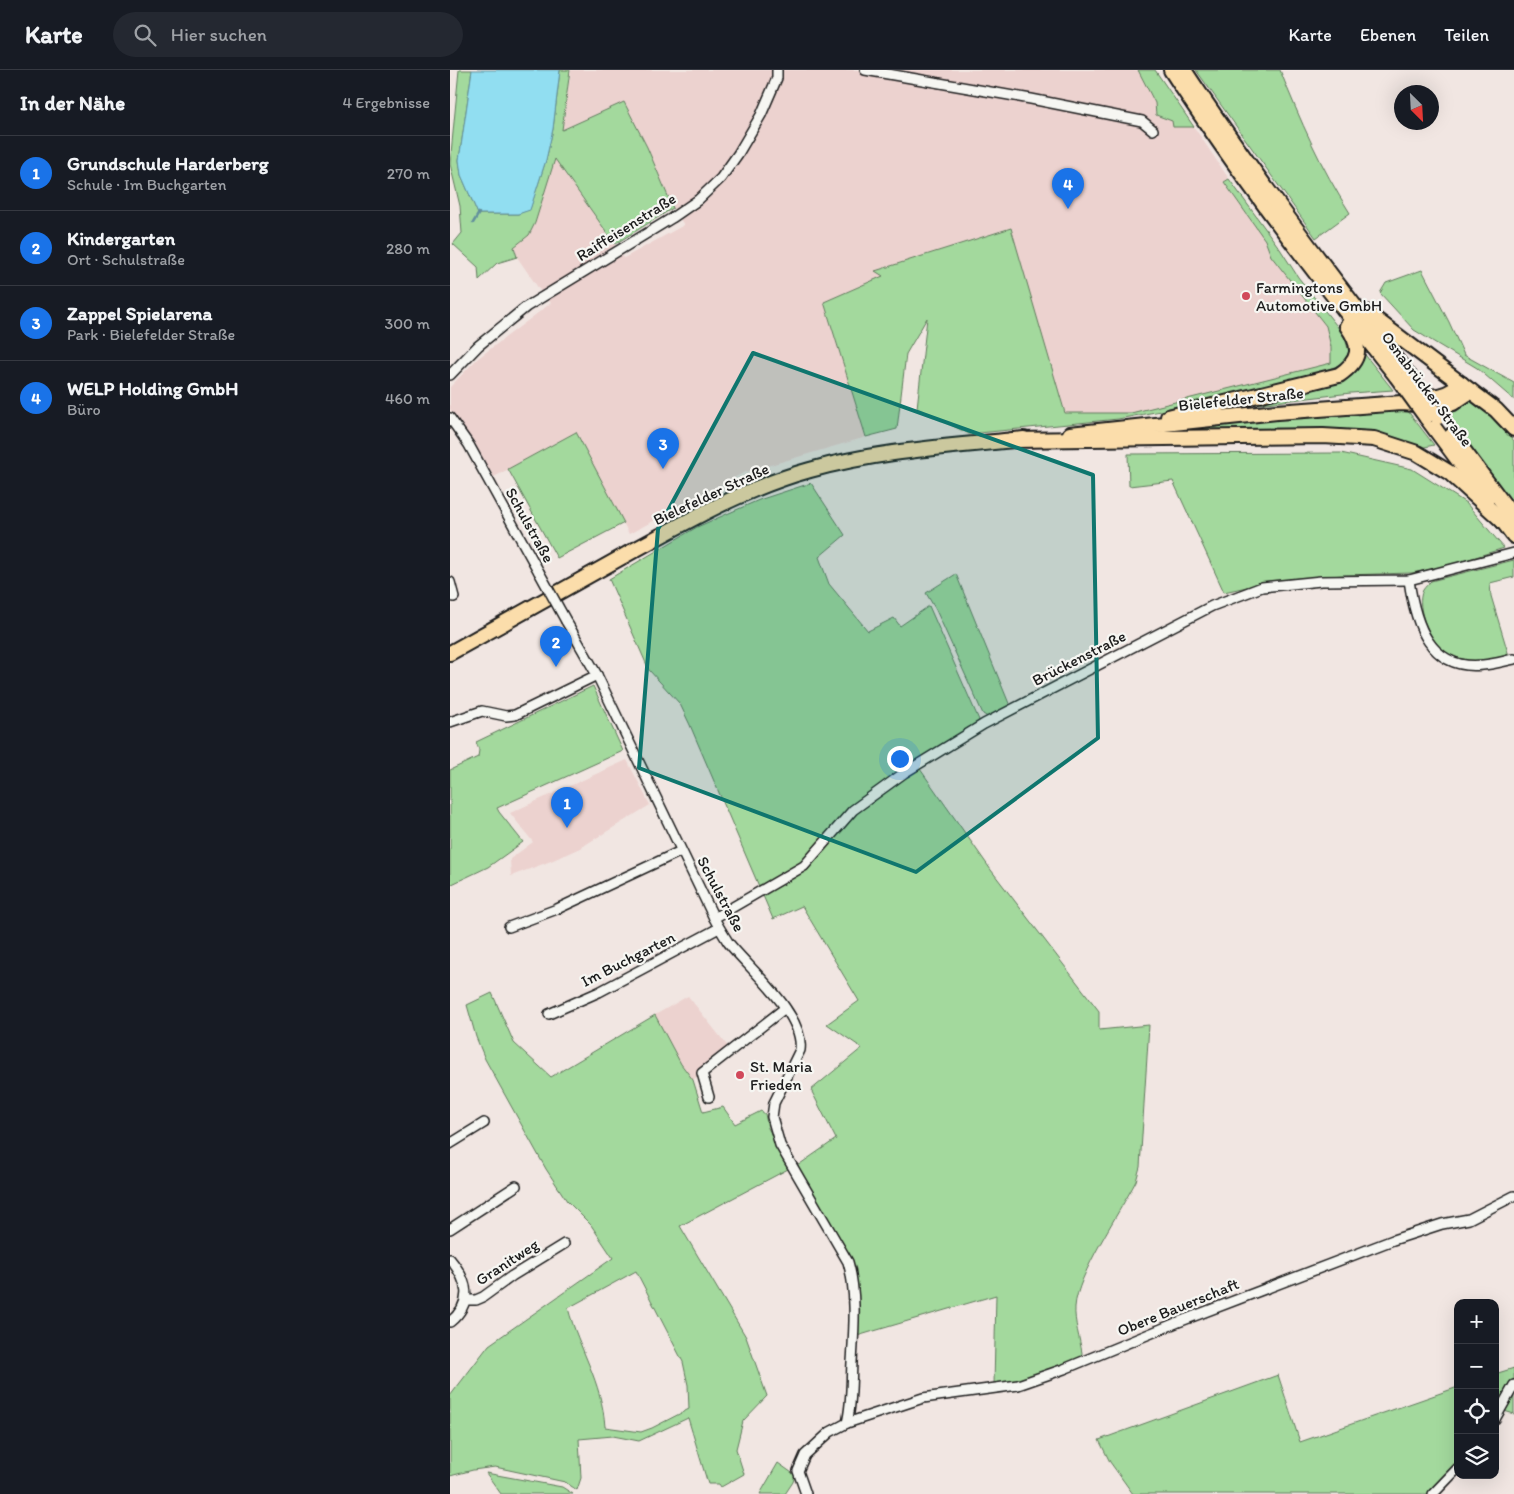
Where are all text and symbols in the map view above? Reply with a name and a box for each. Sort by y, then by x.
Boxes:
search box [113,12,463,57]
text: Karte [25,20,83,49]
icon: search [131,21,159,49]
text: Hier suchen [171,23,267,46]
text: Karte [1289,24,1332,46]
text: Ebenen [1360,24,1416,46]
text: Teilen [1444,24,1489,46]
north arrow [1394,85,1439,130]
text: In der Nähe [20,90,125,115]
text: 4 Ergebnisse [342,93,430,112]
text: Grundschule Harderberg [67,152,268,175]
text: 1 [32,164,40,183]
text: 270 m [387,164,430,183]
pin: 4 [1052,168,1084,209]
text: Schule · Im Buchgarten [67,175,227,194]
street label: Raiffeisenstraße [573,189,679,265]
text: Kindergarten [67,227,175,250]
text: 2 [32,239,40,258]
text: 280 m [386,239,430,258]
text: Ort · Schulstraße [67,250,185,269]
place label: Farmingtons Automotive GmbH [1256,278,1382,315]
marker: Farmingtons Automotive GmbH [1240,290,1252,302]
text: Zappel Spielarena [67,302,212,325]
text: 3 [32,314,40,333]
text: 300 m [385,314,430,333]
text: Park · Bielefelder Straße [67,325,235,344]
street label: Osnabrücker Straße [1377,328,1477,450]
text: WELP Holding GmbH [67,377,238,400]
street label: Bielefelder Straße [1178,383,1304,415]
text: 4 [31,389,41,408]
text: 460 m [385,389,430,408]
text: Büro [67,400,101,419]
pin: 3 [647,428,679,469]
street label: Bielefelder Straße [650,459,772,529]
street label: Schulstraße [502,484,559,566]
pin: 2 [540,626,572,667]
street label: Brückenstraße [1029,626,1129,690]
your location [887,746,913,772]
pin: 1 [551,787,583,828]
street label: Schulstraße [693,853,749,935]
street label: Im Buchgarten [578,927,678,991]
place label: St. Maria Frieden [750,1057,813,1094]
marker: St. Maria Frieden [734,1069,746,1081]
street label: Granitweg [472,1234,543,1289]
street label: Obere Bauerschaft [1114,1274,1242,1340]
map controls [1454,1299,1499,1479]
button: + [1454,1299,1499,1344]
button: − [1454,1344,1499,1389]
button: locate [1454,1389,1499,1434]
button: layers [1454,1434,1499,1479]

